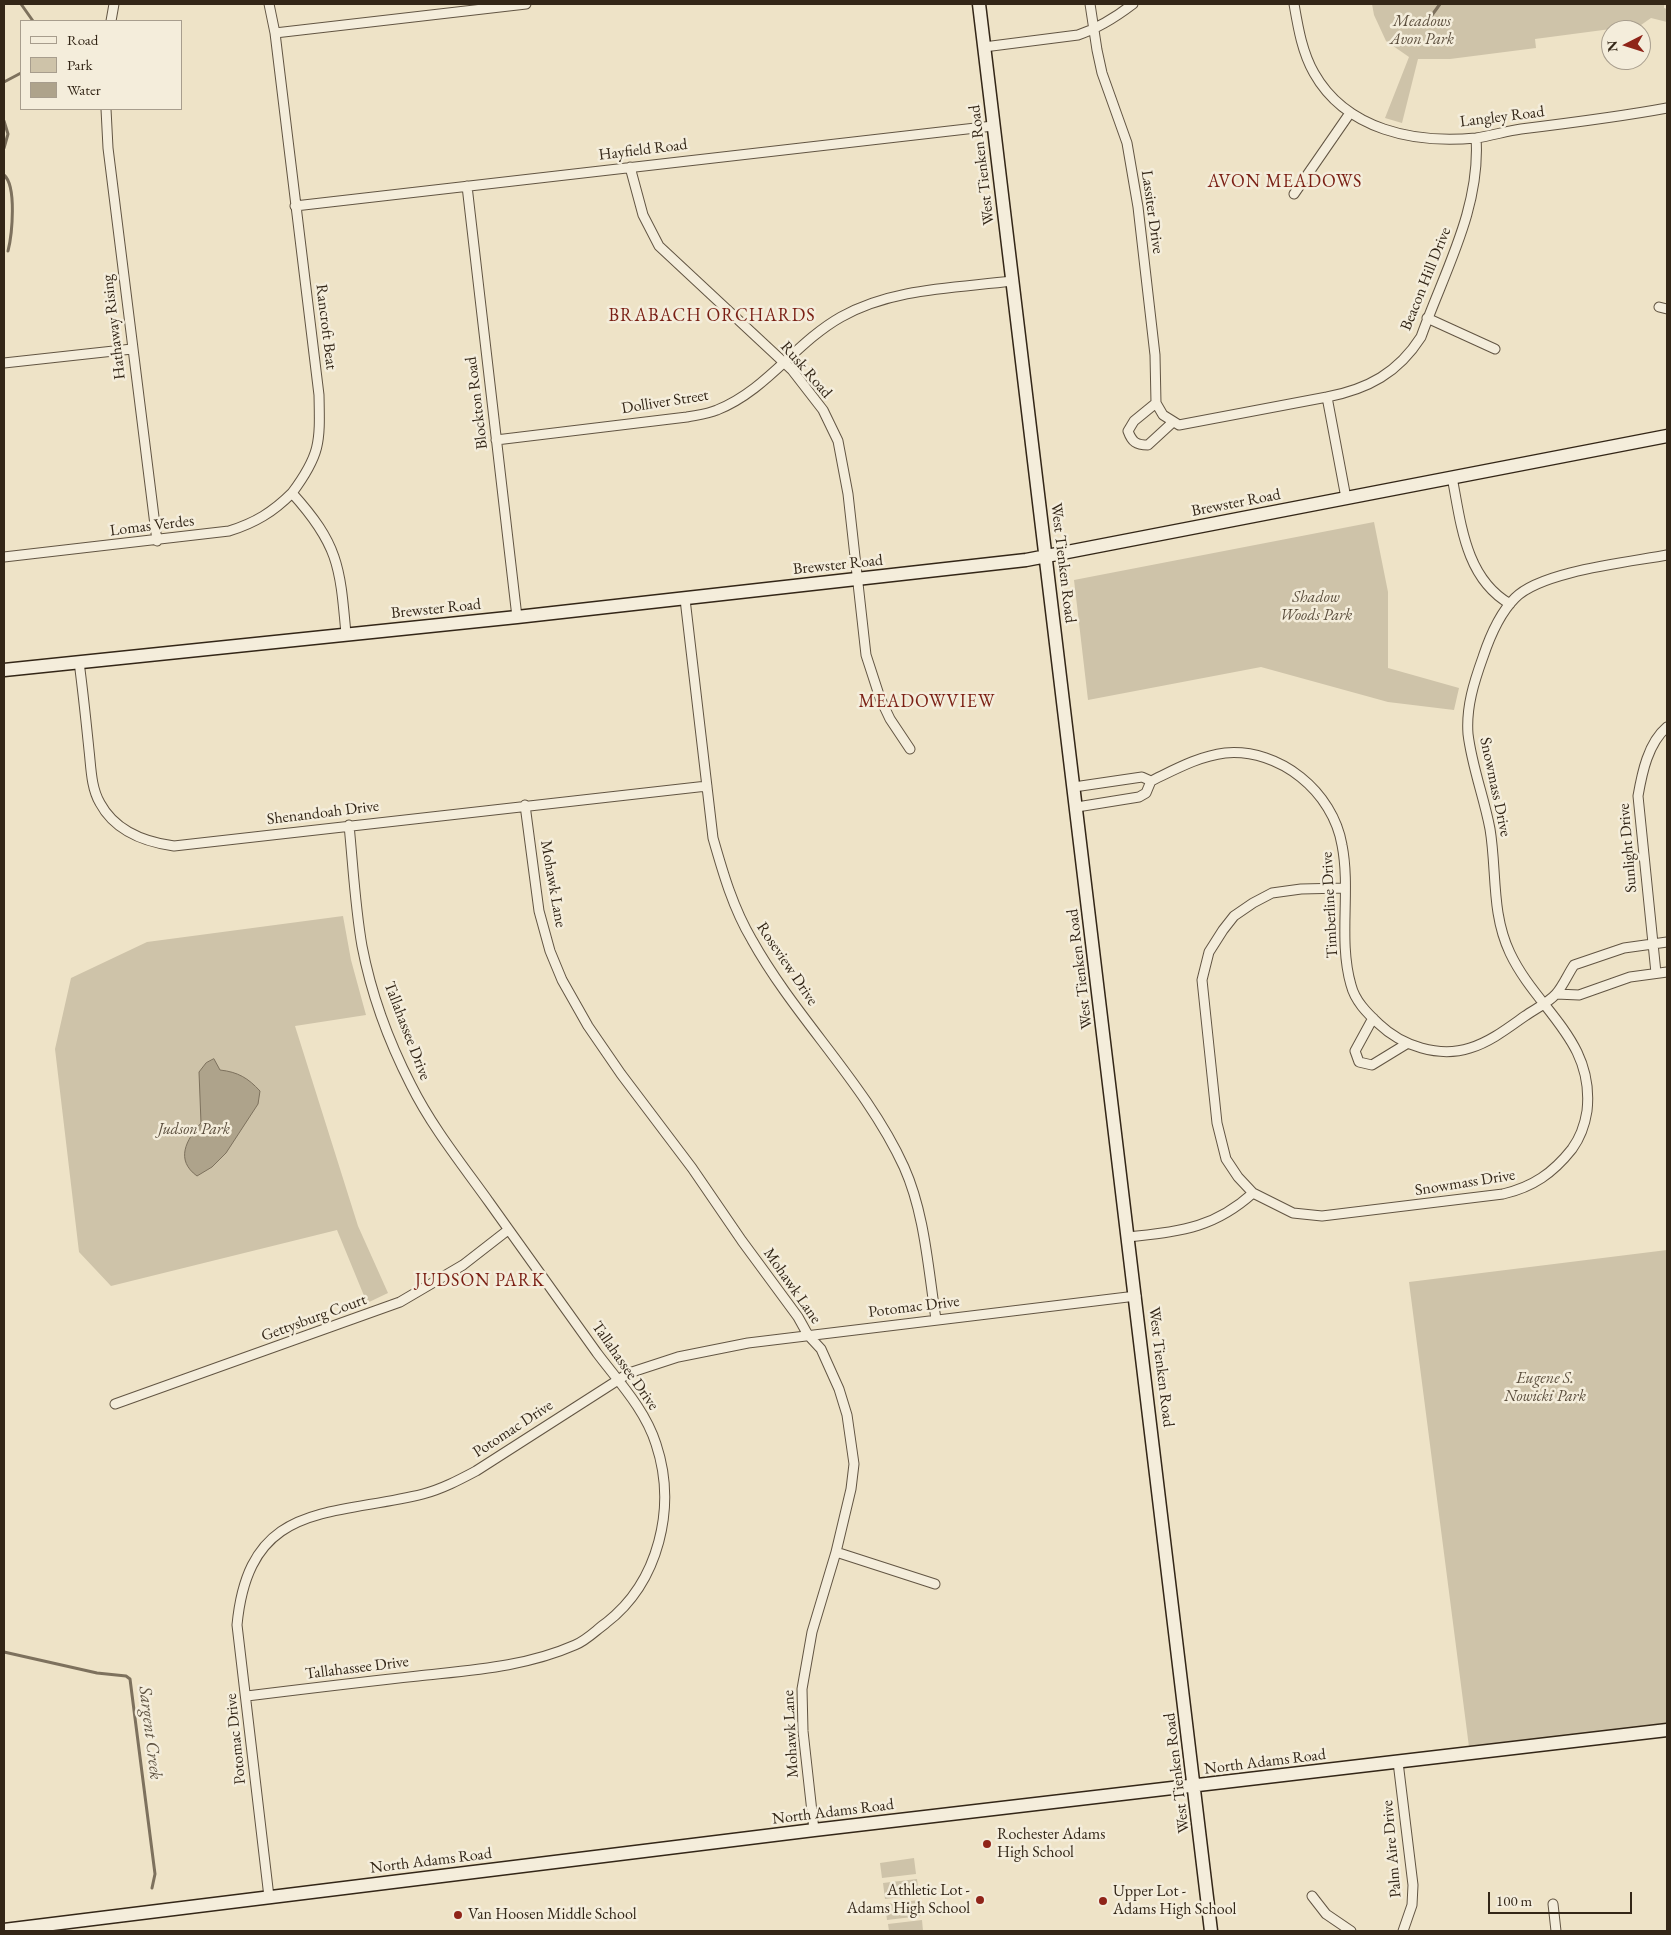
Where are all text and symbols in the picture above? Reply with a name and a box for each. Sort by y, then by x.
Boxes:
park label: Meadows Avon Park [1390,12,1454,50]
legend [20,20,182,110]
north arrow [1601,20,1651,70]
text: Road [67,30,98,49]
text: N [1603,40,1622,53]
text: Park [67,55,93,74]
text: Water [67,80,101,99]
street label: Langley Road [1459,102,1545,132]
street label: West Tienken Road [965,104,999,226]
street label: Hayfield Road [597,135,689,165]
street label: Lassiter Drive [1137,169,1167,255]
district label: AVON MEADOWS [1206,171,1364,193]
street label: Beacon Hill Drive [1397,225,1455,333]
street label: Hathaway Rising [98,273,130,381]
street label: Rancroft Beat [311,283,341,371]
district label: BRABACH ORCHARDS [606,305,818,327]
street label: Rusk Road [776,338,836,402]
street label: Blockton Road [462,356,492,450]
street label: Dolliver Street [620,386,710,418]
street label: Brewster Road [1190,485,1282,521]
street label: West Tienken Road [1046,502,1080,624]
street label: Lomas Verdes [109,511,195,541]
street label: Brewster Road [792,551,884,579]
park label: Shadow Woods Park [1280,588,1352,626]
street label: Brewster Road [390,595,482,623]
district label: MEADOWVIEW [857,691,997,713]
street label: Snowmass Drive [1475,736,1515,838]
street label: Shenandoah Drive [266,797,380,829]
street label: Sunlight Drive [1615,802,1641,894]
street label: Mohawk Lane [536,839,570,929]
street label: Timberline Drive [1318,851,1342,959]
street label: West Tienken Road [1063,908,1097,1030]
street label: Roseview Drive [752,919,822,1009]
street label: Tallahassee Drive [379,979,435,1083]
park label: Judson Park [158,1120,230,1140]
street label: Snowmass Drive [1414,1166,1516,1200]
street label: Mohawk Lane [759,1244,825,1328]
district label: JUDSON PARK [414,1270,546,1292]
street label: Gettysburg Court [259,1290,369,1346]
street label: Potomac Drive [867,1292,961,1322]
street label: West Tienken Road [1144,1306,1178,1428]
street label: Tallahassee Drive [587,1318,663,1414]
park label: Eugene S. Nowicki Park [1504,1369,1586,1407]
street label: Potomac Drive [469,1396,557,1462]
street label: Tallahassee Drive [304,1652,410,1684]
water label: Sargent Creek [134,1685,166,1781]
street label: Mohawk Lane [779,1689,803,1779]
street label: Potomac Drive [222,1692,250,1786]
street label: West Tienken Road [1160,1712,1194,1834]
street label: North Adams Road [1203,1745,1327,1779]
street label: North Adams Road [771,1795,895,1829]
street label: Palm Aire Drive [1378,1799,1406,1899]
place label: Rochester Adams High School [997,1825,1105,1863]
marker: Rochester Adams High School [981,1838,993,1850]
street label: North Adams Road [369,1844,493,1878]
place label: Athletic Lot - Adams High School [847,1881,970,1919]
place label: Upper Lot - Adams High School [1113,1882,1236,1920]
scale bar [1491,1882,1635,1914]
text: 100 m [1496,1891,1532,1910]
marker: Athletic Lot - Adams High School [974,1894,986,1906]
marker: Upper Lot - Adams High School [1097,1895,1109,1907]
place label: Van Hoosen Middle School [468,1905,636,1925]
marker: Van Hoosen Middle School [452,1909,464,1921]

